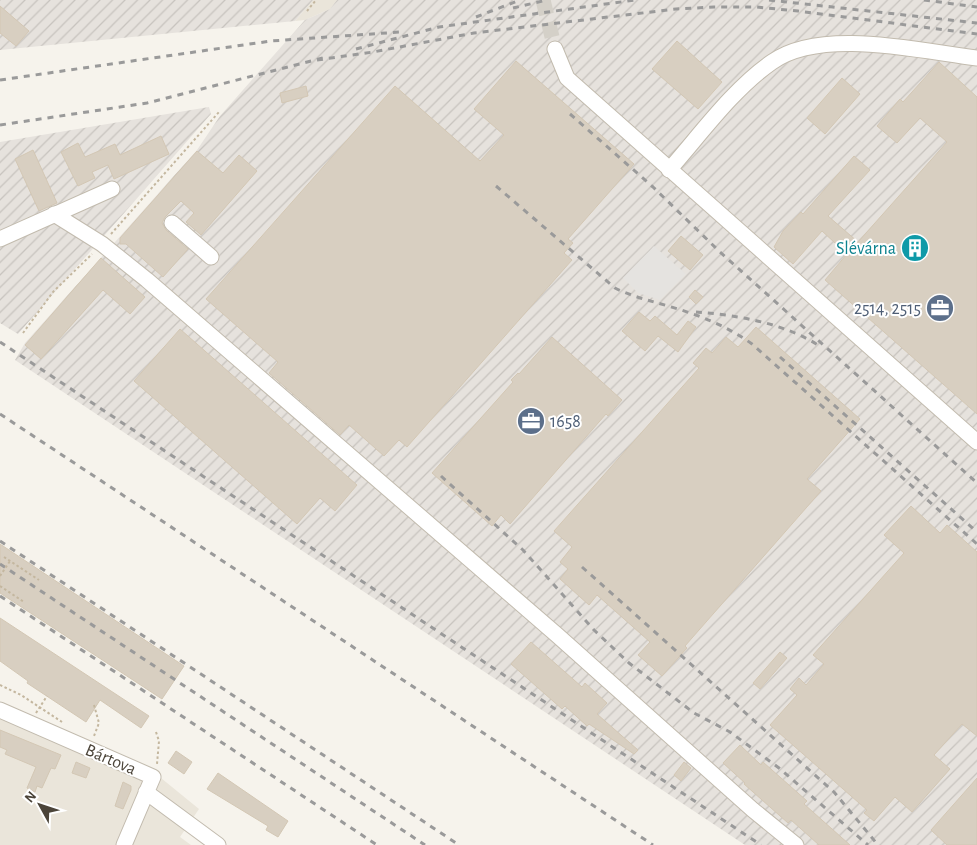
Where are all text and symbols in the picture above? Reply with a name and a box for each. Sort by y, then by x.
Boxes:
building icon: Slévárna [900,233,930,263]
place label: Slévárna [836,240,896,258]
office icon: 2514, 2515 [925,293,955,323]
place label: 2514, 2515 [854,300,921,318]
office icon: 1658 [516,406,546,436]
place label: 1658 [550,413,581,431]
street label: Bártova [83,741,139,779]
north arrow [15,780,65,830]
text: N [22,789,39,806]

